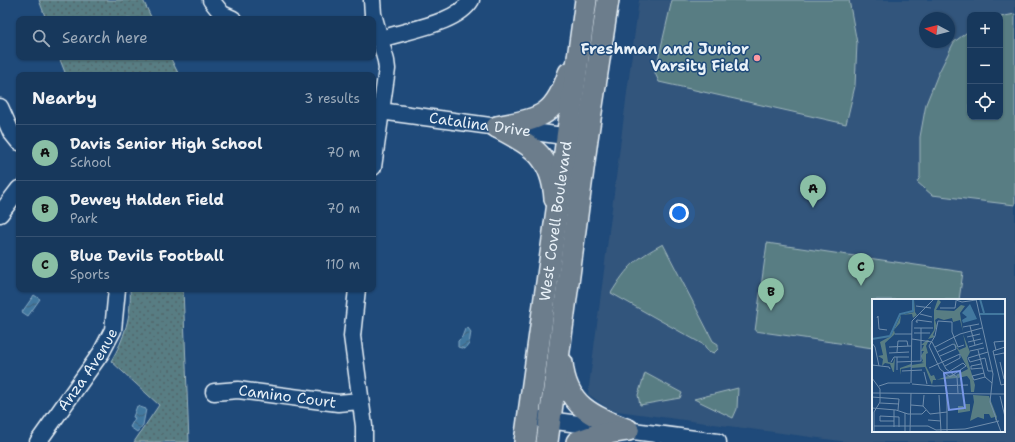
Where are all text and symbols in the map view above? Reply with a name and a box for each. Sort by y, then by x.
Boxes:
north arrow [919,12,955,48]
map controls [967,12,1003,120]
button: + [967,12,1003,48]
search box [16,16,376,60]
icon: search [30,27,52,49]
text: Search here [62,28,148,48]
place label: Freshman and Junior Varsity Field [581,39,749,76]
button: − [967,48,1003,84]
marker: Freshman and Junior Varsity Field [752,53,762,63]
button: locate [967,84,1003,120]
text: Nearby [32,87,97,109]
text: 3 results [304,90,360,107]
street label: Catalina Drive [428,108,532,141]
text: Davis Senior High School [70,134,262,154]
street label: West Covell Boulevard [535,139,576,302]
text: A [40,144,50,161]
text: 70 m [326,144,360,161]
text: School [70,154,111,171]
pin: A [800,175,826,208]
text: Dewey Halden Field [70,190,224,210]
text: B [41,200,49,217]
text: 70 m [326,200,360,217]
your location [669,203,689,223]
text: Park [70,210,98,227]
text: Blue Devils Football [70,246,224,266]
pin: C [848,253,874,286]
text: C [41,256,49,273]
text: 110 m [325,256,360,273]
text: Sports [70,266,110,283]
pin: B [758,278,784,311]
inset map [872,299,1005,432]
street label: Anza Avenue [53,325,122,415]
street label: Camino Court [237,380,338,413]

